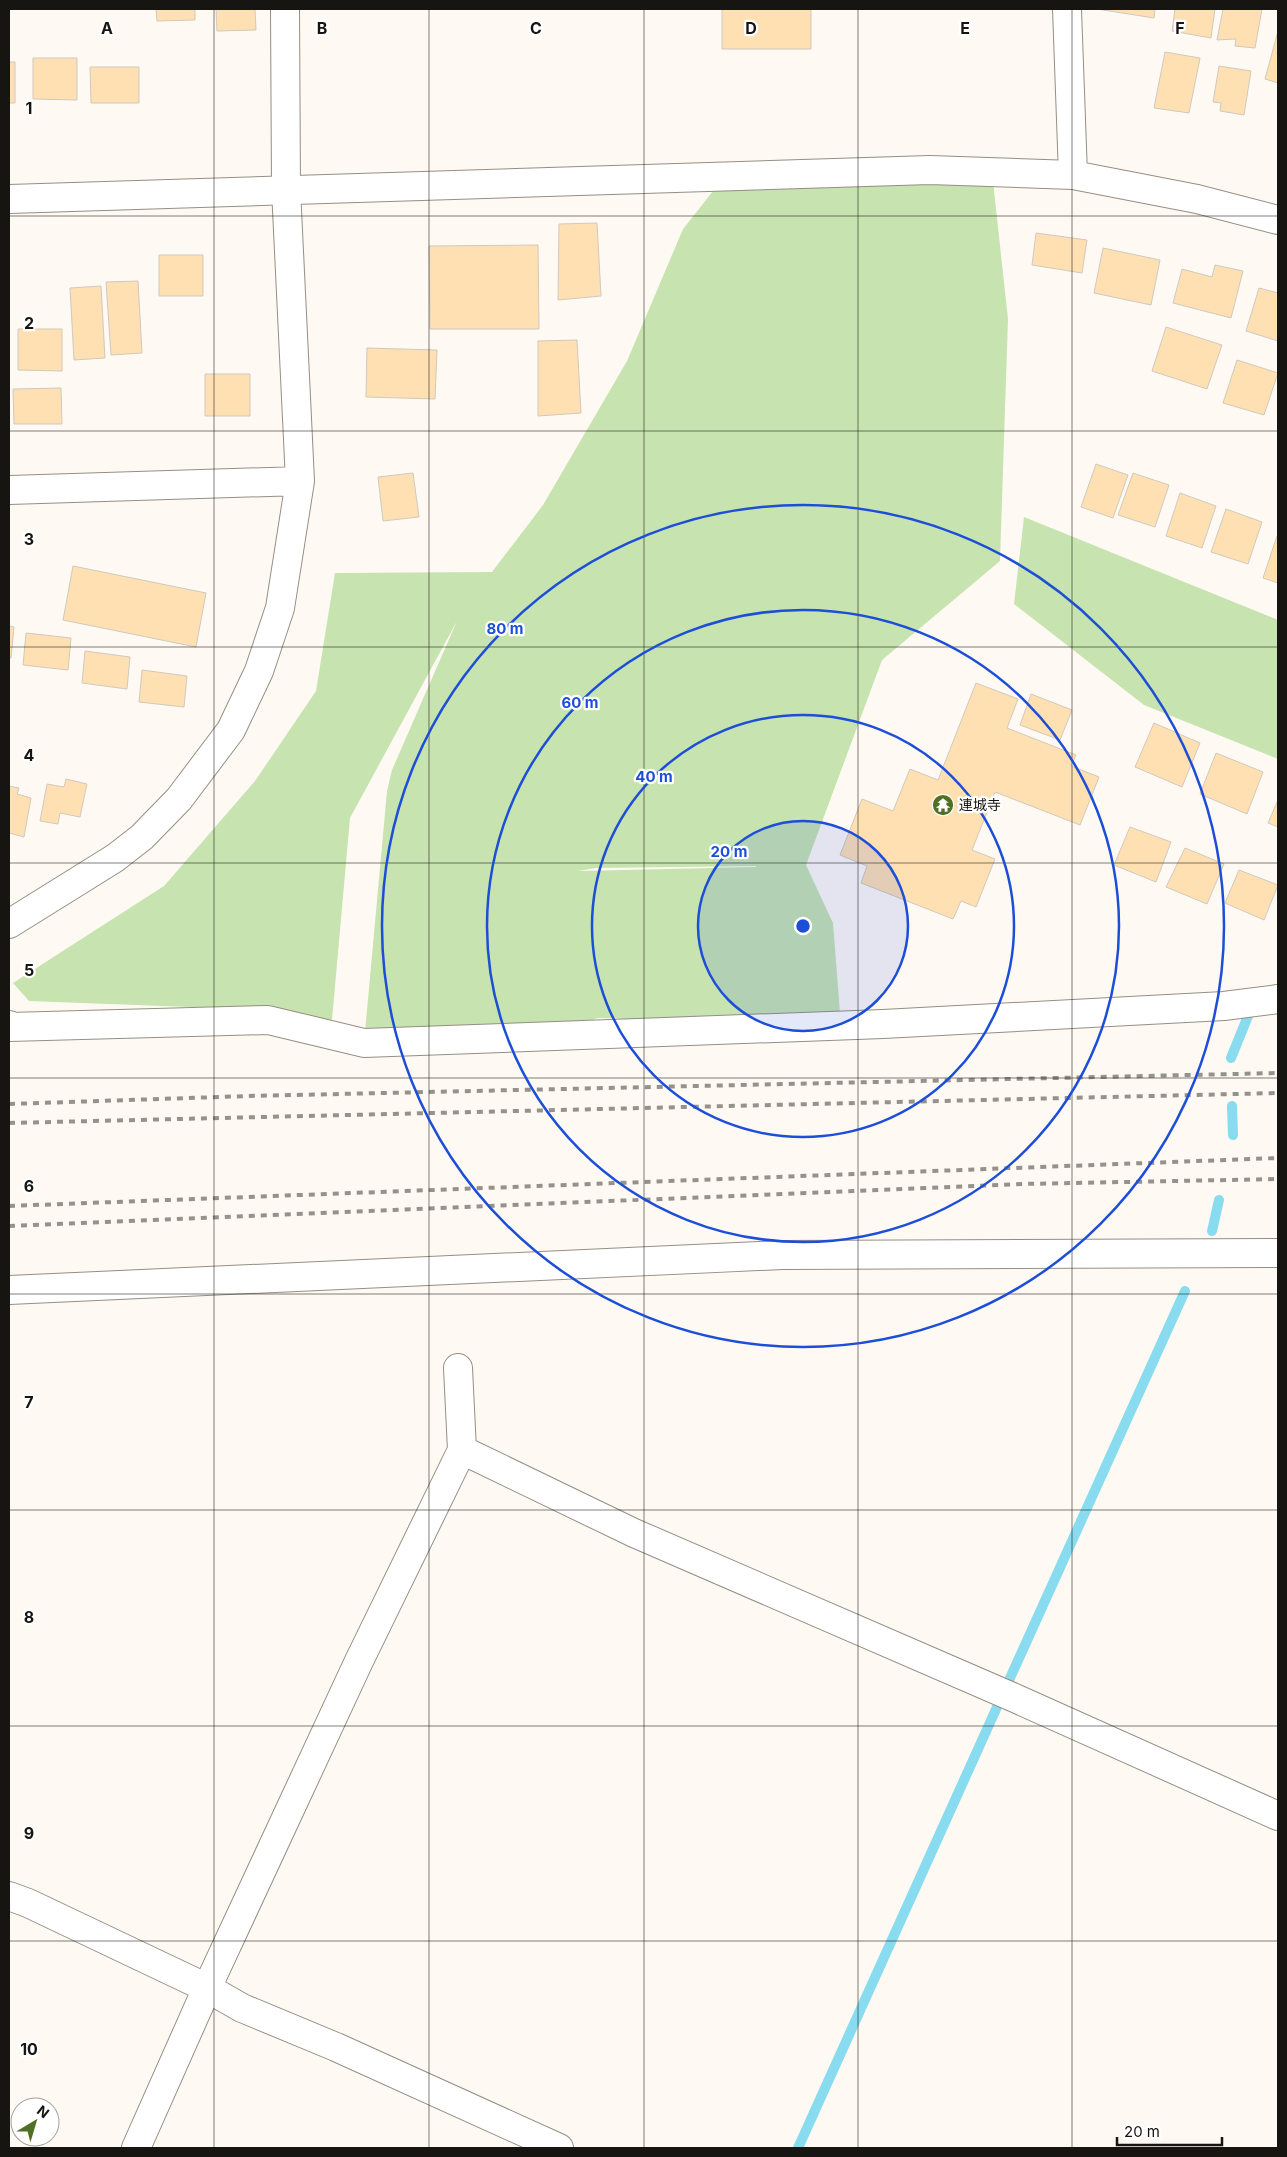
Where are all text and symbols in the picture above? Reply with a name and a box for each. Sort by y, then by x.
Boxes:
text: A [101,18,113,38]
text: B [317,18,327,38]
text: C [530,18,542,38]
text: D [745,18,757,38]
text: E [960,18,970,38]
text: F [1175,18,1185,38]
text: 1 [26,98,32,118]
text: 2 [24,313,34,333]
text: 3 [24,529,34,549]
text: 80 m [486,619,524,638]
text: 60 m [561,693,599,712]
text: 4 [24,745,35,765]
text: 40 m [635,767,673,786]
temple icon: 連城寺 [931,793,955,817]
place label: 連城寺 [959,796,1001,813]
text: 20 m [711,842,747,861]
centre of rings [794,917,812,935]
text: 5 [24,960,34,980]
text: 6 [24,1176,34,1196]
text: 7 [24,1392,34,1412]
text: 8 [24,1607,34,1627]
text: 9 [24,1823,34,1843]
text: 10 [20,2039,38,2059]
north arrow [10,2097,60,2147]
text: N [34,2101,53,2121]
scale bar [1117,2114,1222,2146]
text: 20 m [1124,2122,1160,2141]

